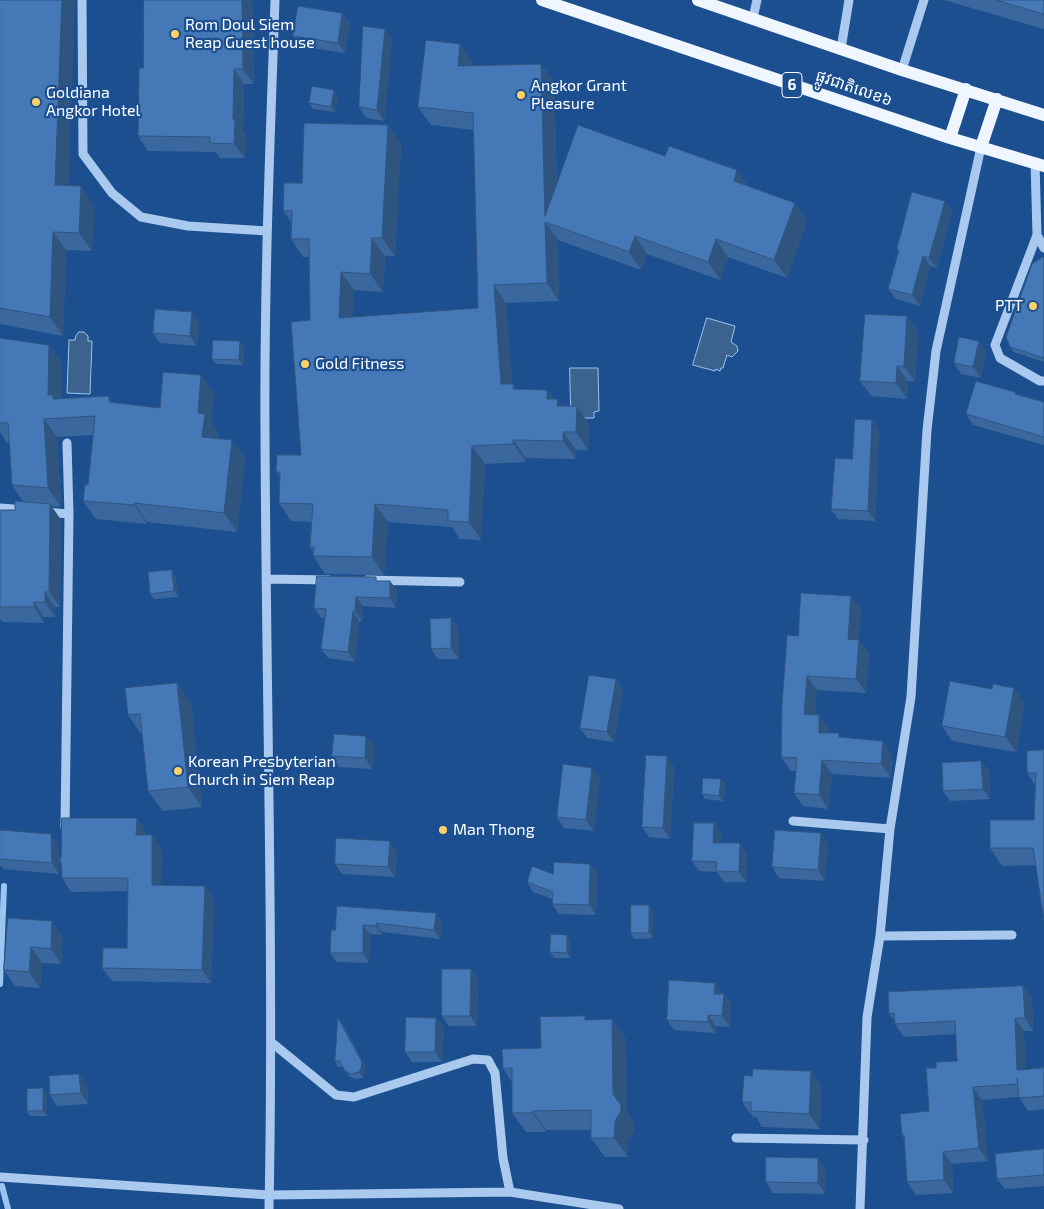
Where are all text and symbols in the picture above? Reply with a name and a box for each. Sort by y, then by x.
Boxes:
place label: Rom Doul Siem Reap Guest house [185,15,315,53]
marker: Rom Doul Siem Reap Guest house [169,28,181,40]
street label: ផ្លូវជាតិលេខ៦ [813,66,895,110]
road number: 6 [782,72,802,98]
place label: Angkor Grant Pleasure [531,76,627,114]
place label: Goldiana Angkor Hotel [46,83,140,121]
marker: Angkor Grant Pleasure [515,89,527,101]
marker: Goldiana Angkor Hotel [30,96,42,108]
place label: PTT [995,296,1023,316]
marker: PTT [1027,300,1039,312]
place label: Gold Fitness [315,354,404,374]
marker: Gold Fitness [299,358,311,370]
place label: Korean Presbyterian Church in Siem Reap [188,752,336,790]
marker: Korean Presbyterian Church in Siem Reap [172,765,184,777]
place label: Man Thong [453,820,535,840]
marker: Man Thong [437,824,449,836]

